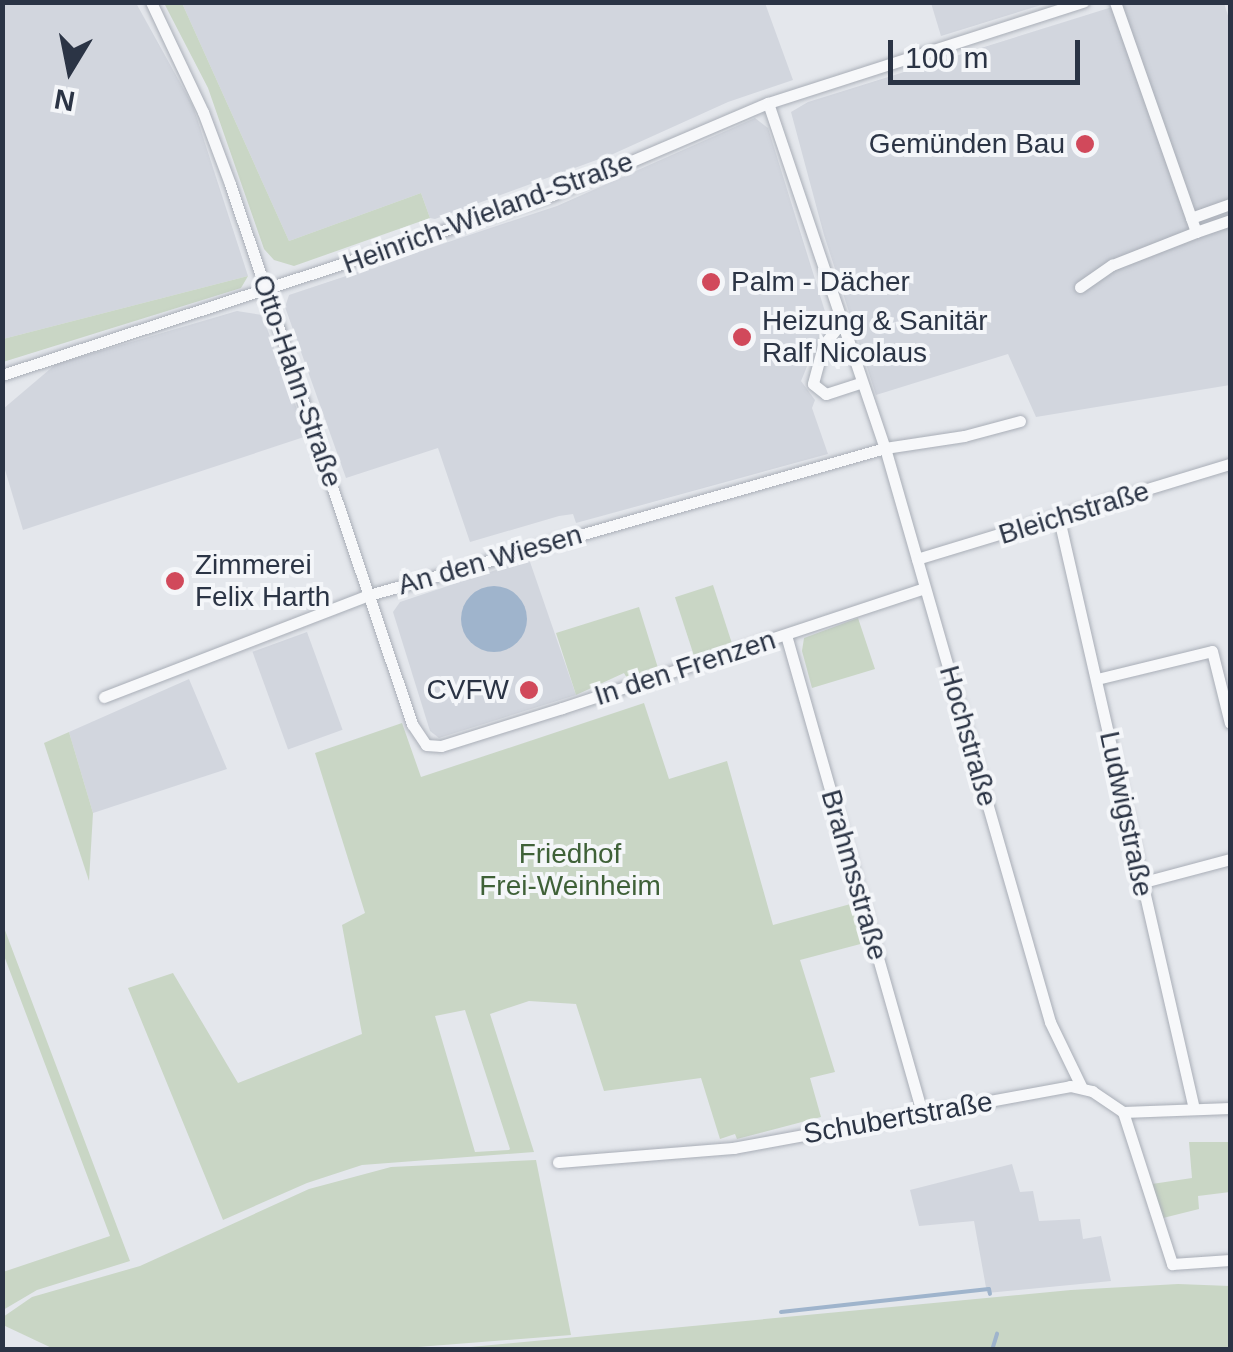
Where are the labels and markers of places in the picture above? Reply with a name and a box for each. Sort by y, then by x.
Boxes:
place label: Gemünden Bau [869,127,1065,161]
marker: Gemünden Bau [1074,133,1096,155]
place label: Palm - Dächer [731,265,910,299]
marker: Palm - Dächer [700,271,722,293]
place label: Heizung & Sanitär Ralf Nicolaus [762,304,988,370]
marker: Heizung & Sanitär Ralf Nicolaus [731,326,753,348]
place label: Zimmerei Felix Harth [195,548,330,614]
marker: Zimmerei Felix Harth [164,570,186,592]
place label: CVFW [427,673,509,707]
marker: CVFW [518,679,540,701]

